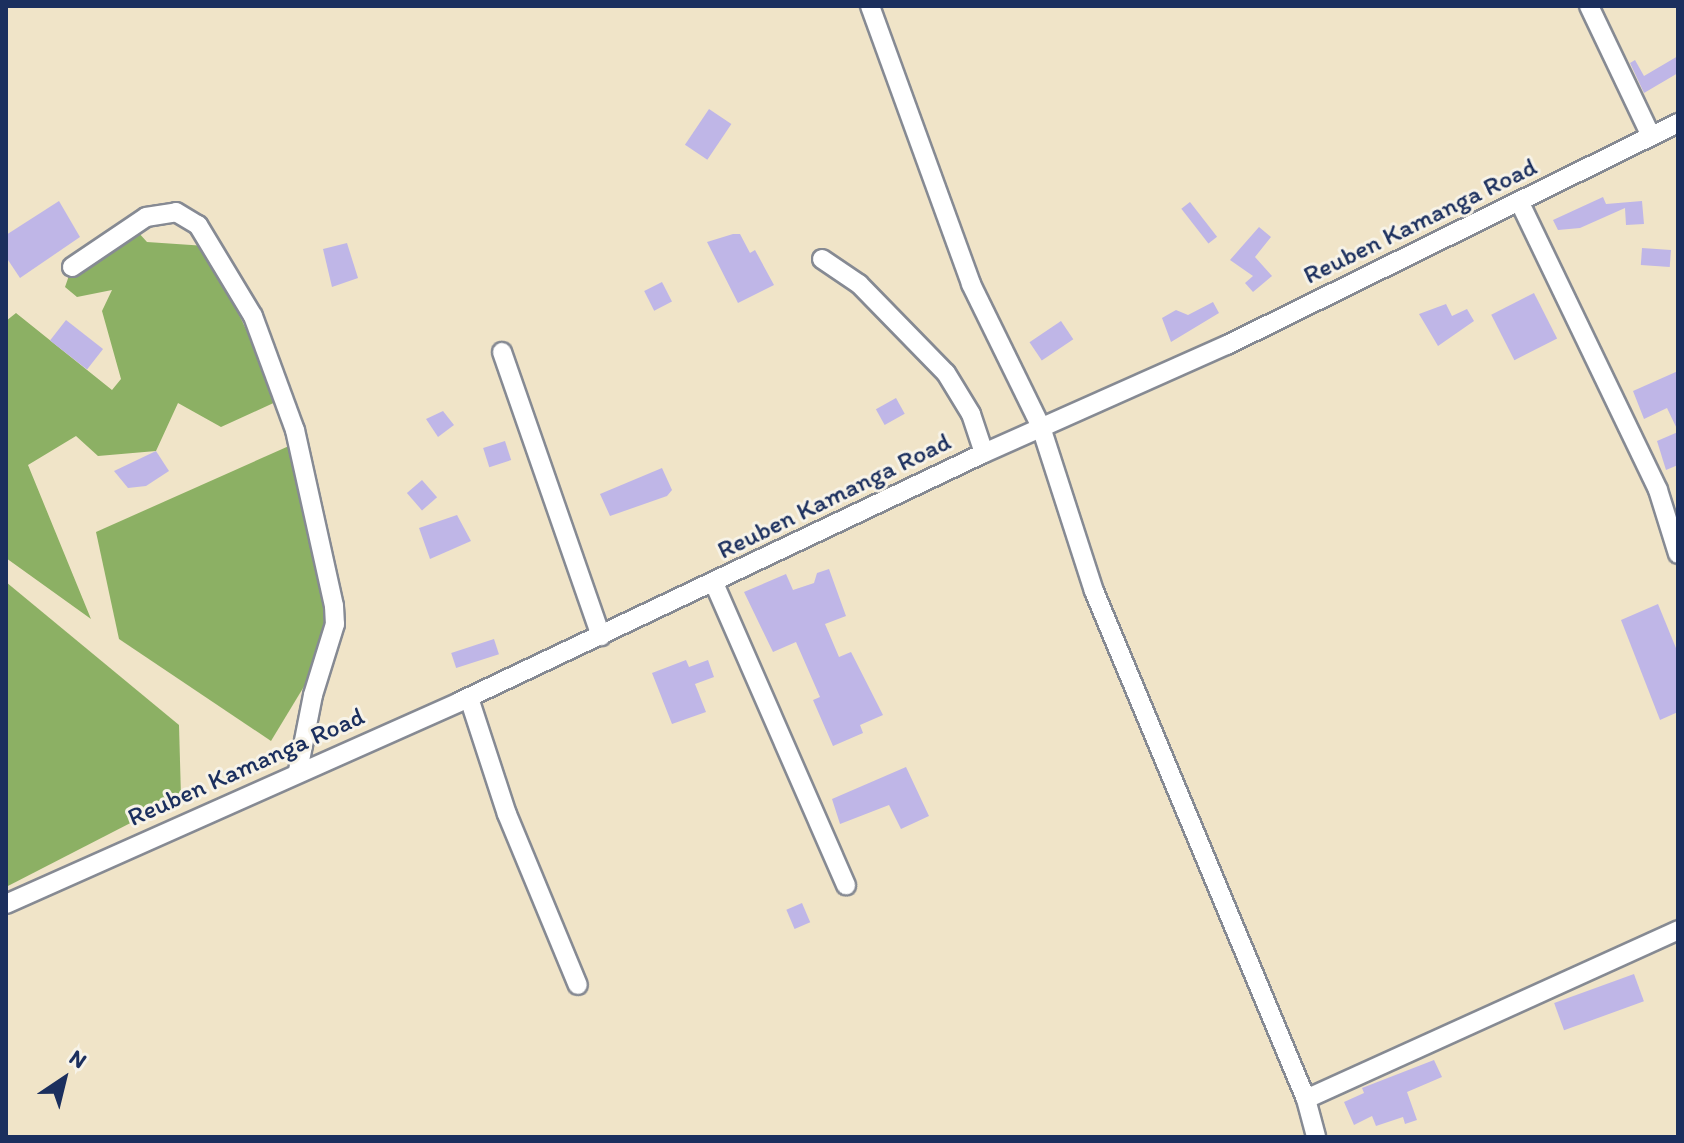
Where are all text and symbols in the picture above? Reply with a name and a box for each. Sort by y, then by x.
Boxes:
street label: Reuben Kamanga Road [1298,151,1542,291]
street label: Reuben Kamanga Road [712,426,956,566]
street label: Reuben Kamanga Road [123,701,369,833]
north arrow [24,1039,104,1119]
text: N [64,1044,92,1074]

